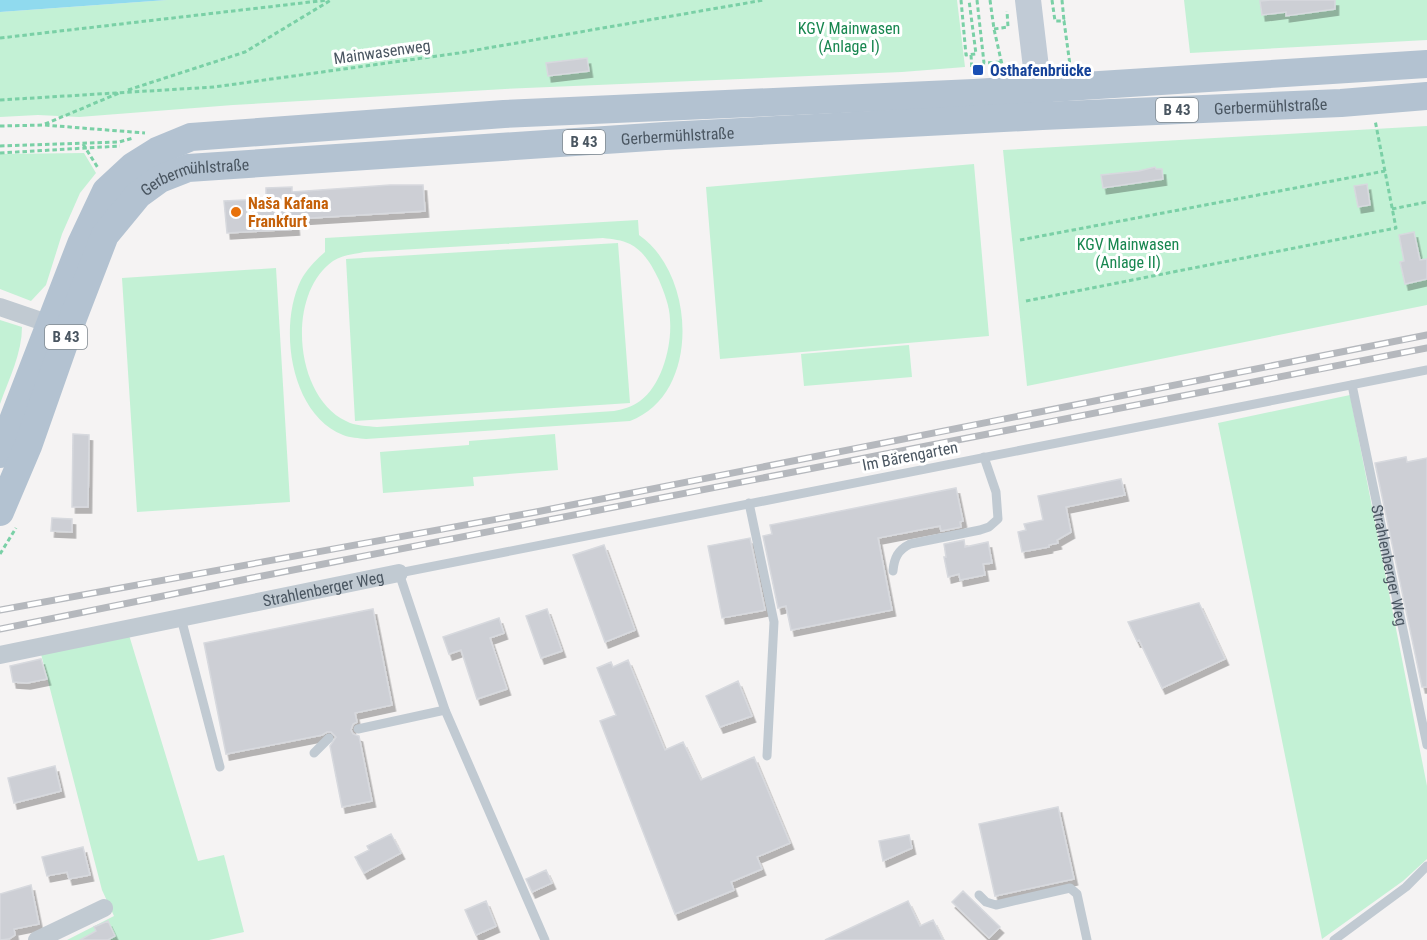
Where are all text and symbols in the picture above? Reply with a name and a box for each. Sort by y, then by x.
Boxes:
park label: KGV Mainwasen (Anlage I) [798,19,900,56]
street label: Mainwasenweg [332,36,432,68]
place label: Osthafenbrücke [990,61,1092,80]
marker: Osthafenbrücke [971,63,985,77]
street label: Gerbermühlstraße [1214,94,1328,118]
road number: B 43 [1156,98,1198,122]
street label: Gerbermühlstraße [620,123,735,148]
road number: B 43 [563,130,605,154]
street label: Gerbermühlstraße [137,154,250,200]
place label: Naša Kafana Frankfurt [248,194,329,231]
marker: Naša Kafana Frankfurt [229,205,243,219]
park label: KGV Mainwasen (Anlage II) [1077,235,1179,272]
road number: B 43 [45,325,87,349]
street label: Im Bärengarten [861,437,959,475]
street label: Strahlenberger Weg [1368,503,1411,627]
street label: Strahlenberger Weg [261,567,386,610]

